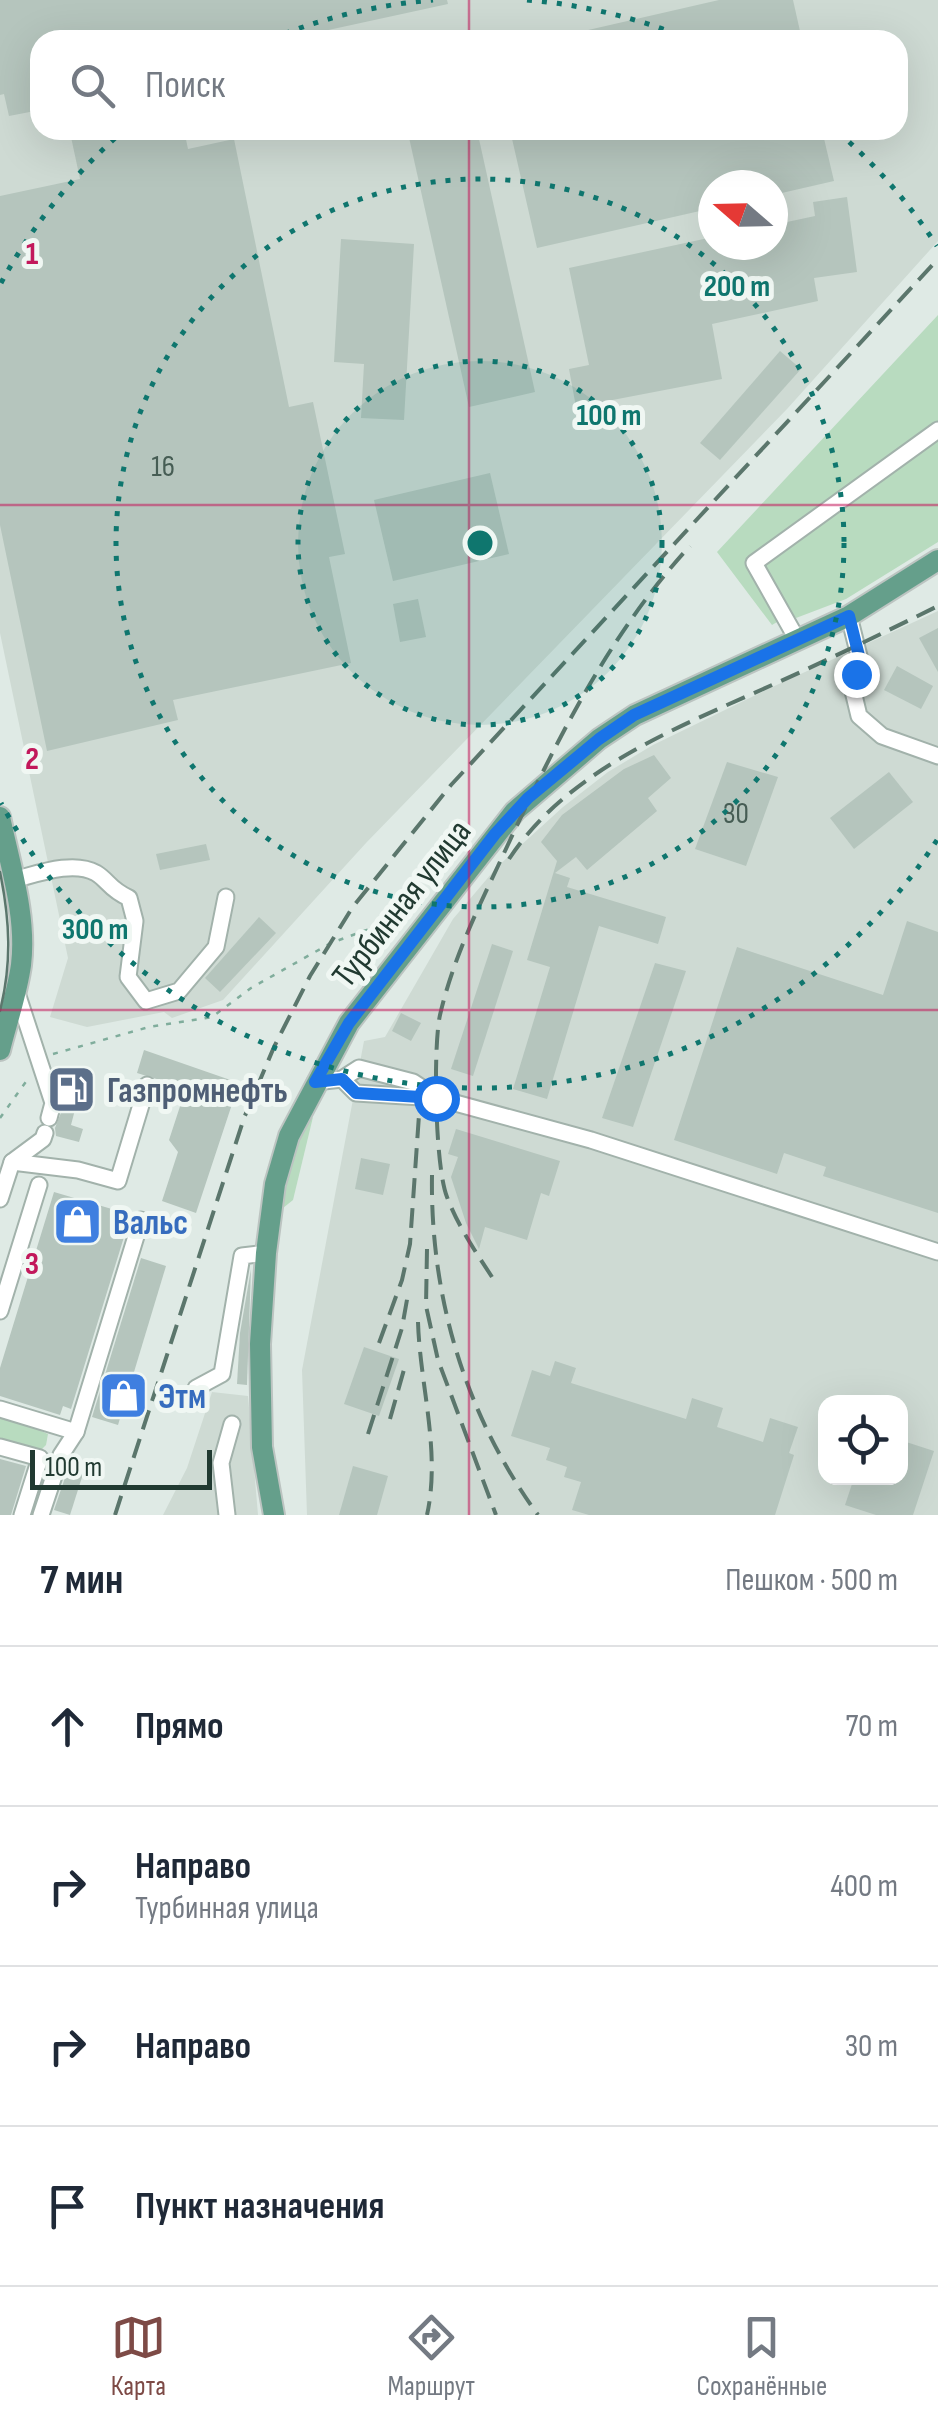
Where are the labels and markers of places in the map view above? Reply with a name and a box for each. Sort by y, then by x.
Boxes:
centre of rings [462,525,498,561]
fuel station icon: Газпромнефть [46,1064,98,1116]
place label: Газпромнефть [107,1070,288,1113]
shop icon: Вальс [52,1196,104,1248]
place label: Вальс [113,1202,188,1245]
shop icon: Этм [97,1370,149,1422]
place label: Этм [158,1376,206,1419]

